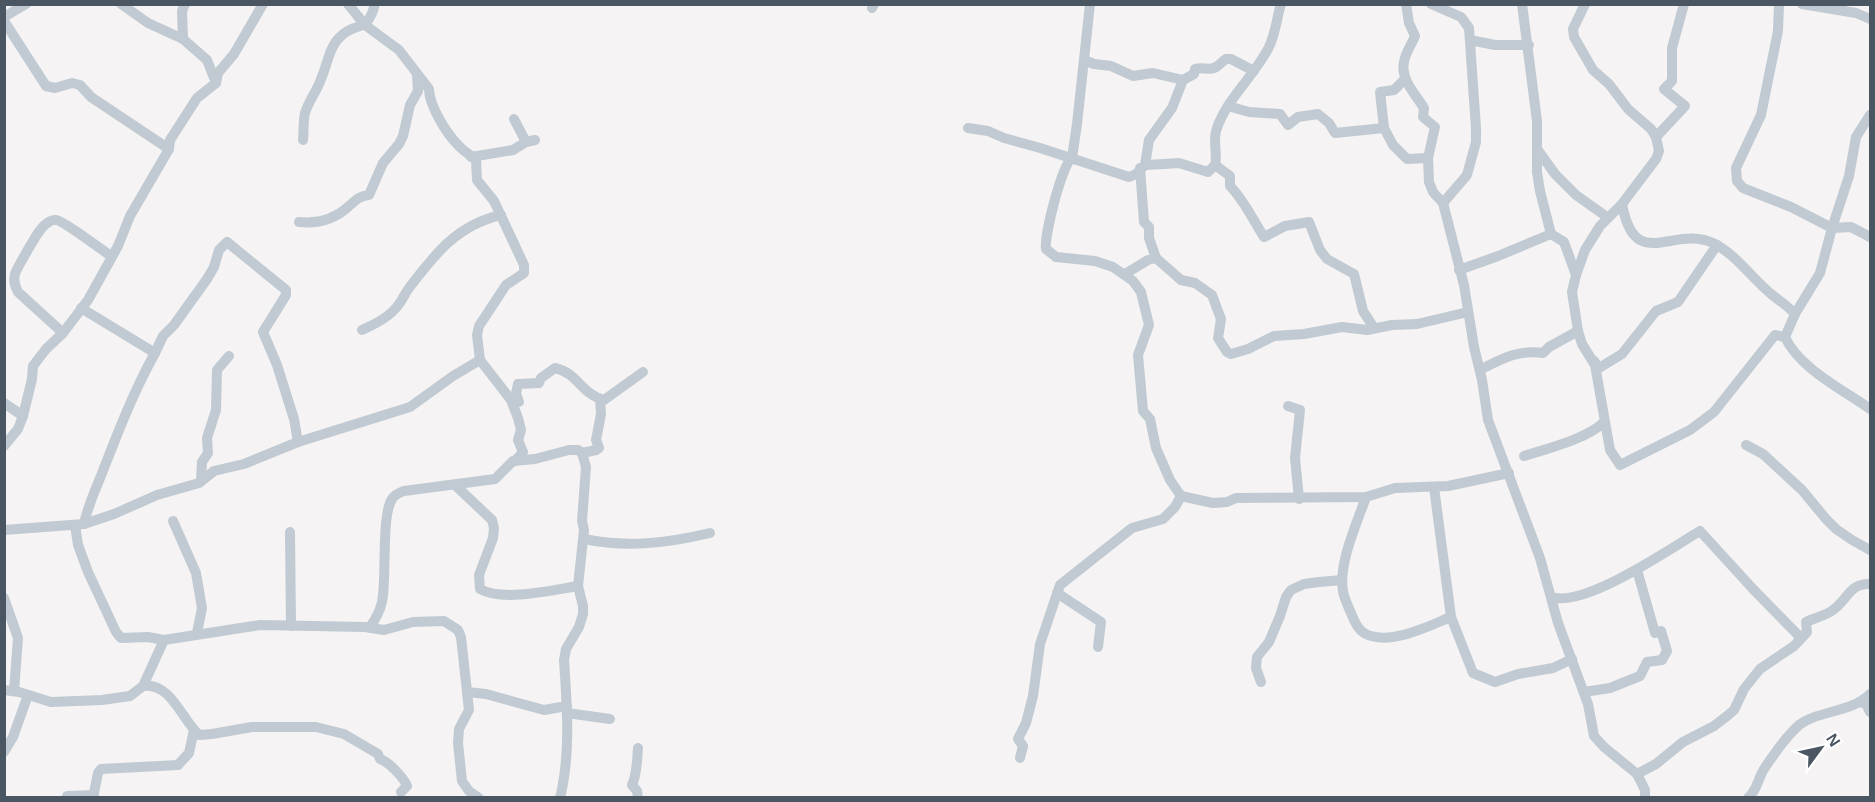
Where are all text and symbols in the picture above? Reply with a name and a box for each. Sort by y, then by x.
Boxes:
north arrow [1791,718,1851,778]
text: N [1823,731,1843,750]

